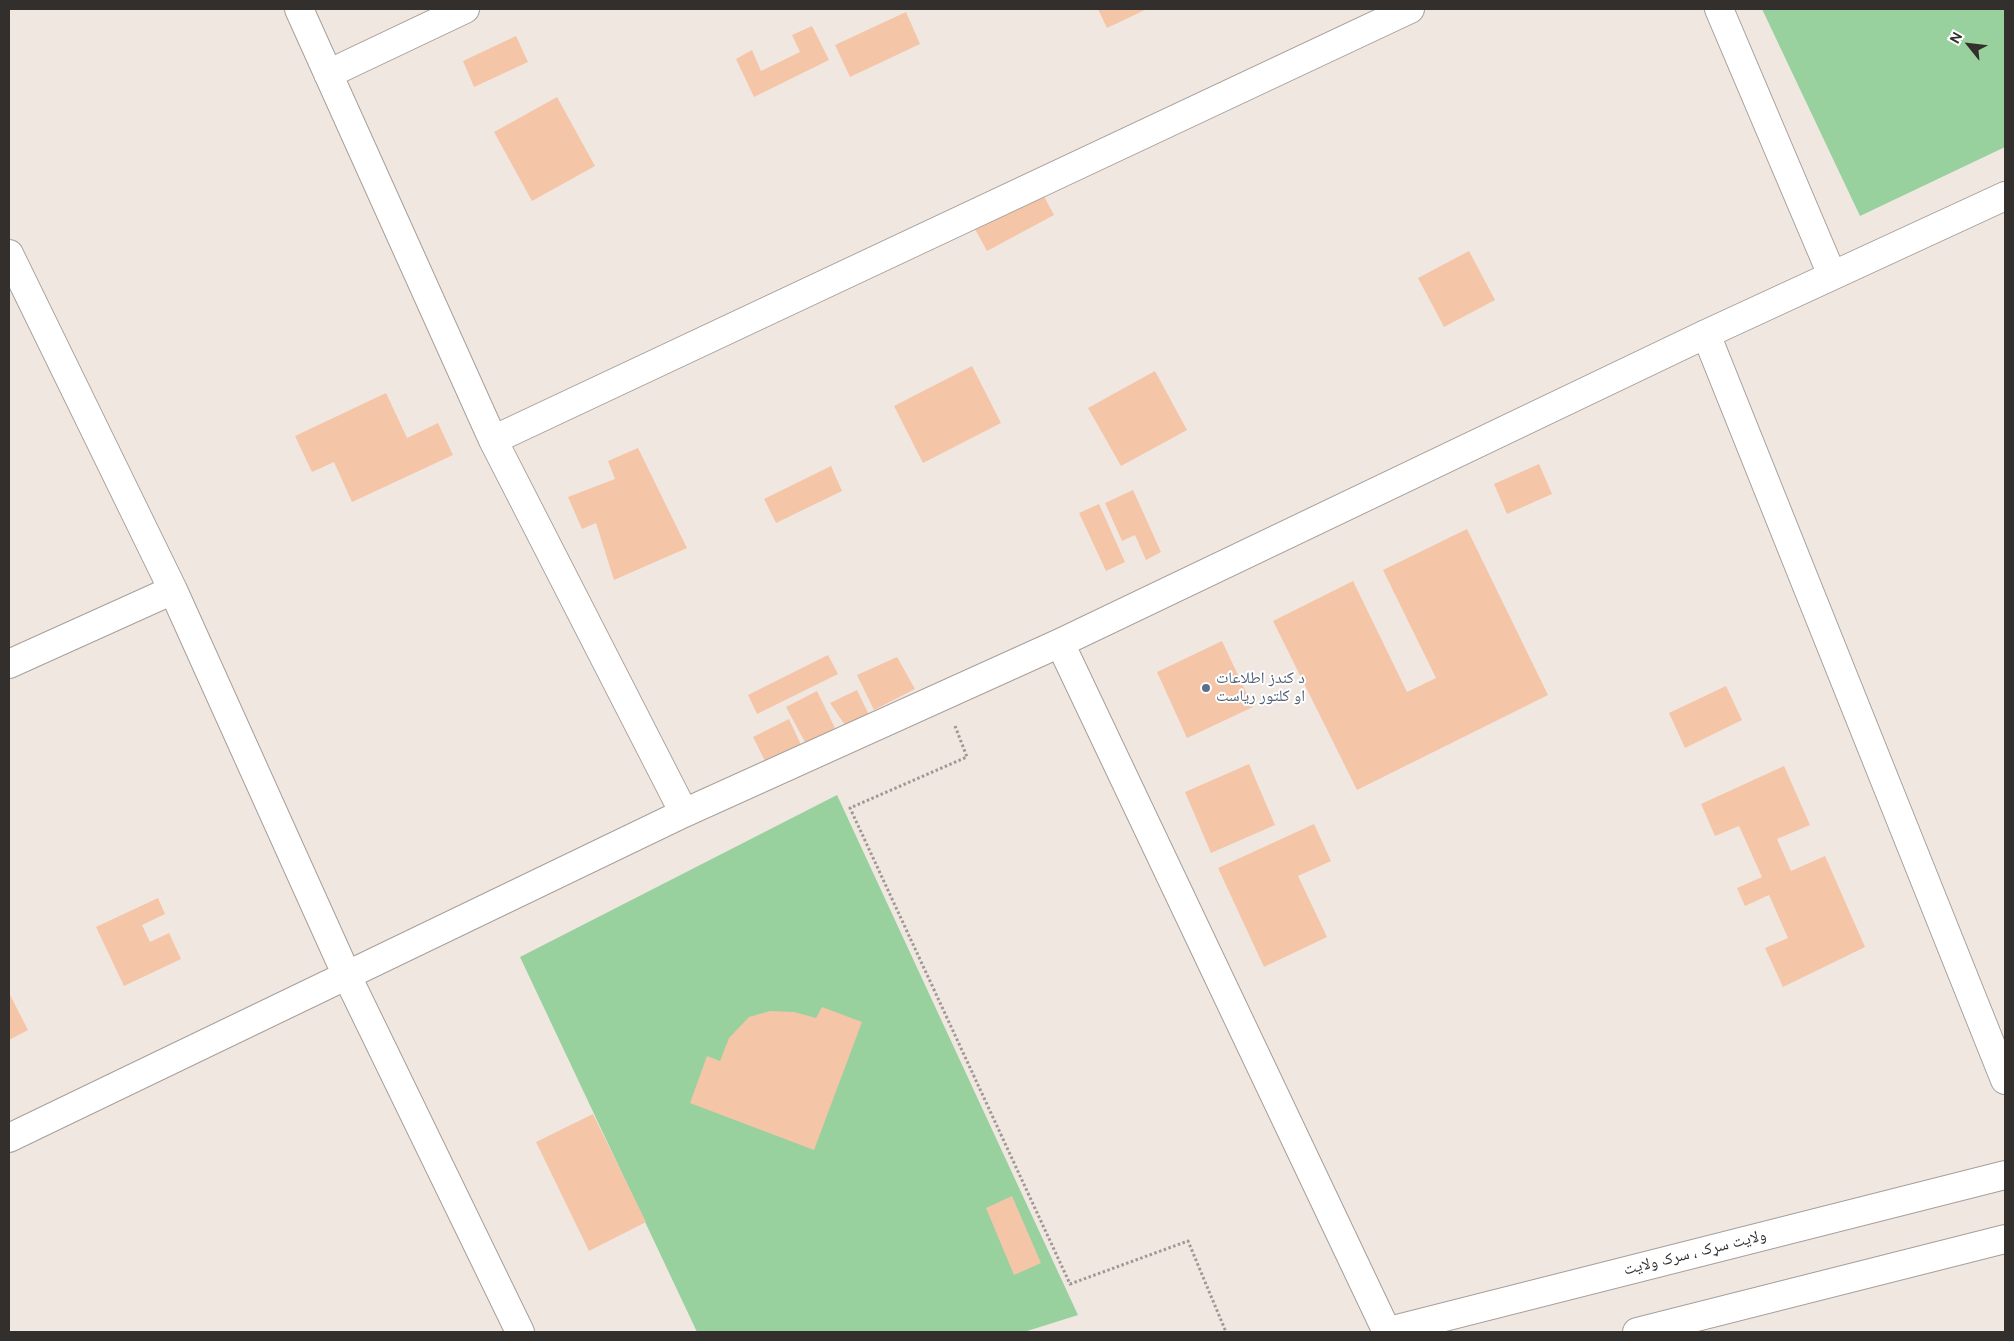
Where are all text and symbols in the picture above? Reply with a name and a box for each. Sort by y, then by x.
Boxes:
north arrow [1944,20,1994,70]
text: N [1946,29,1966,47]
place label: د کندز اطلاعات او کلتور ریاست [1216,669,1305,707]
marker: د کندز اطلاعات او کلتور ریاست [1200,682,1212,694]
street label: ولایت سړک ، سرک ولایت [1622,1226,1768,1280]

